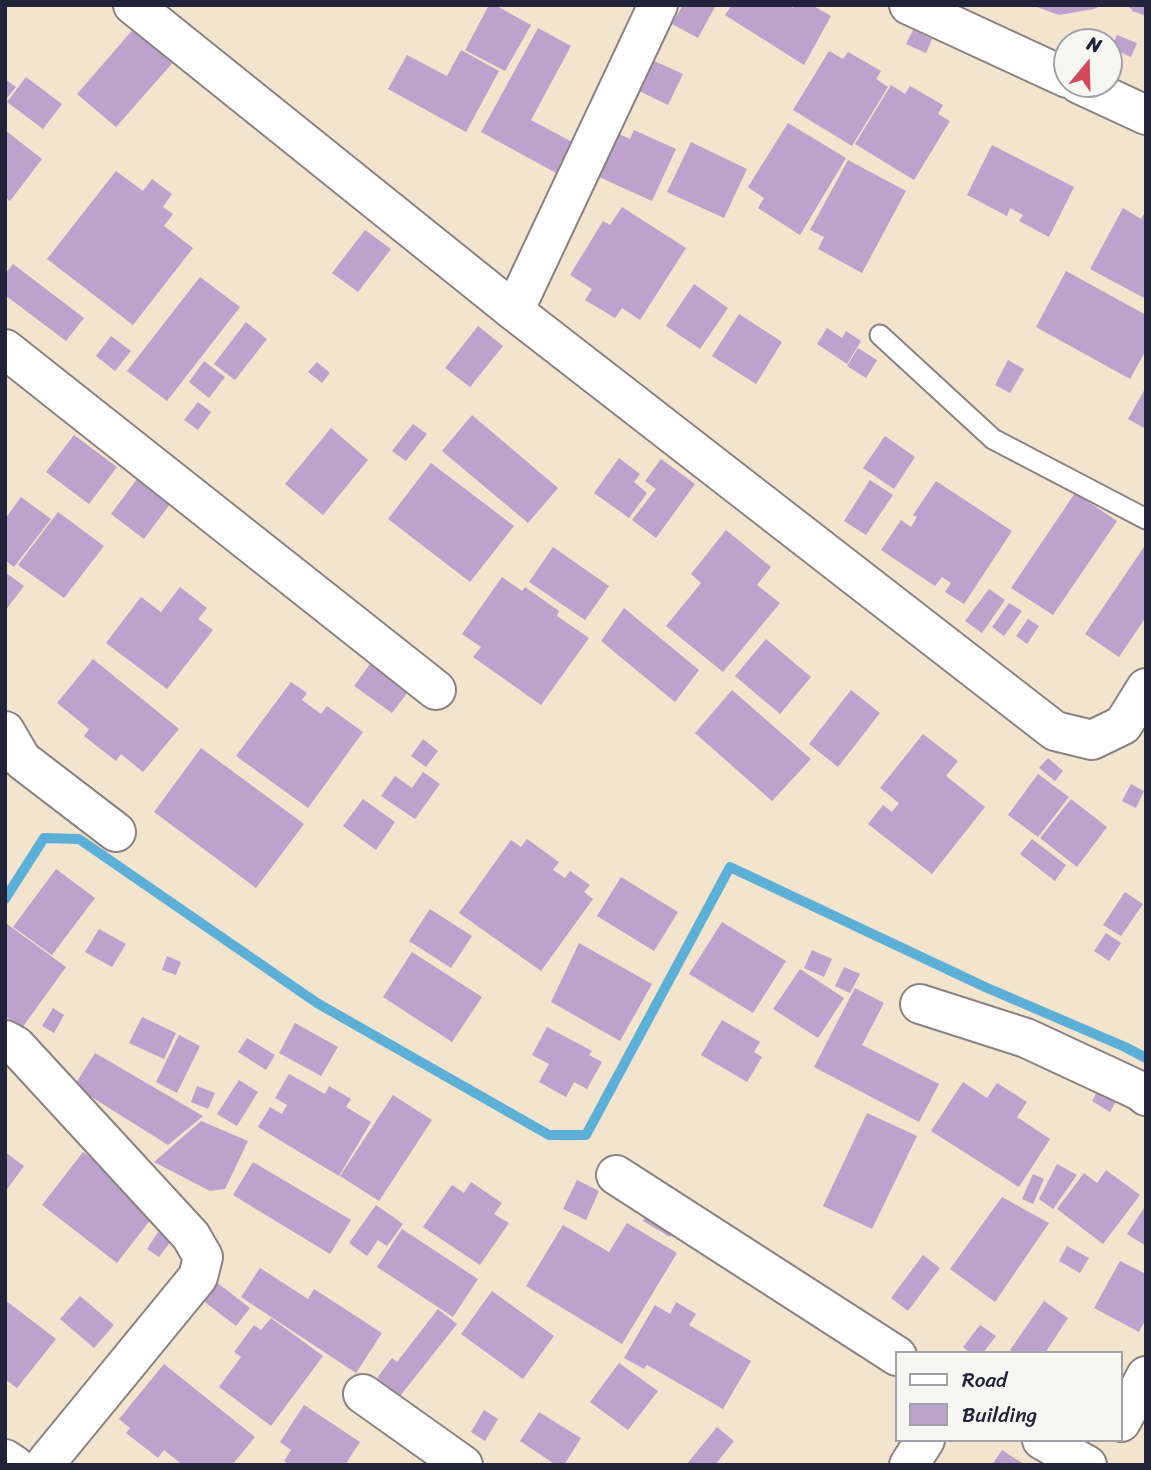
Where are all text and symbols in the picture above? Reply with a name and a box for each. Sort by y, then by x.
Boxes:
text: N [1083,27,1106,62]
north arrow [1053,28,1123,98]
legend [895,1351,1123,1442]
text: Road [962,1361,1007,1399]
text: Building [962,1396,1037,1434]

